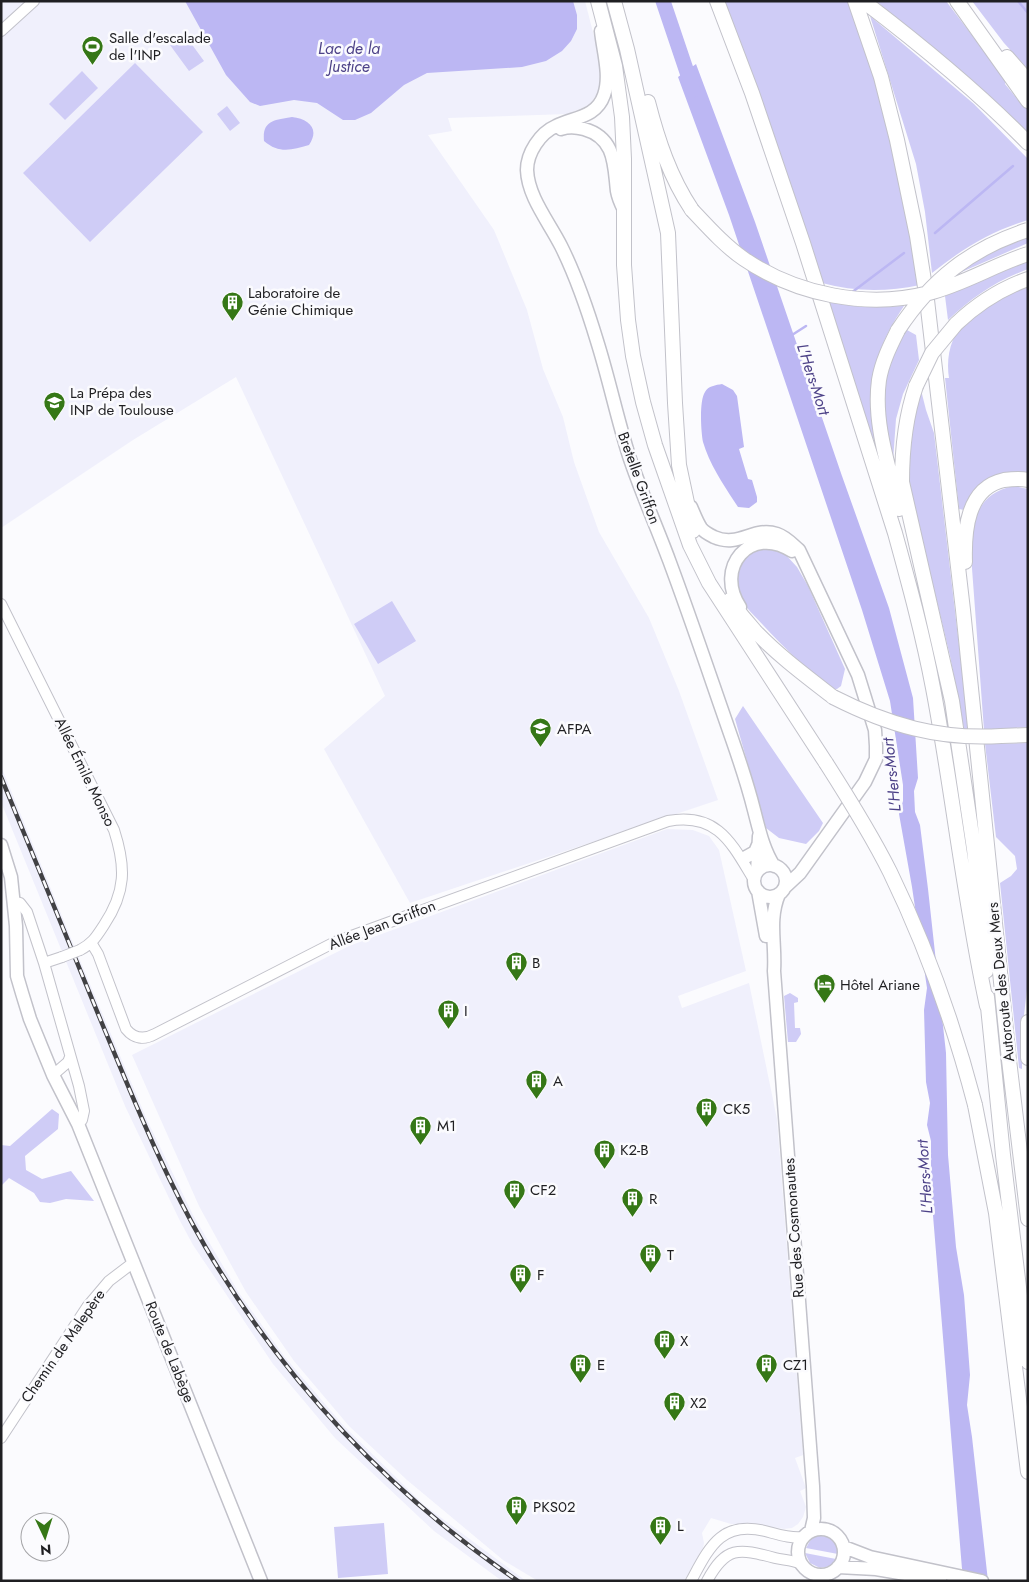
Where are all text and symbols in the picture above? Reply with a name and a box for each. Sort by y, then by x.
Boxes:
place label: Salle d'escalade de l'INP [109,27,211,66]
sports icon: Salle d'escalade de l'INP [81,35,105,66]
water label: Lac de la Justice [318,37,380,78]
place label: Laboratoire de Génie Chimique [248,282,353,321]
building icon: Laboratoire de Génie Chimique [220,290,244,321]
water label: L'Hers-Mort [791,340,836,419]
place label: La Prépa des INP de Toulouse [70,382,174,421]
school or university icon: La Prépa des INP de Toulouse [42,390,66,421]
street label: Bretelle Griffon [612,429,666,527]
street label: Allée Émile Monso [49,714,121,830]
school or university icon: AFPA [529,717,553,748]
place label: AFPA [557,718,592,740]
water label: L'Hers-Mort [876,736,907,813]
street label: Allée Jean Griffon [325,894,439,956]
street label: Autoroute des Deux Mers [982,901,1020,1063]
building icon: B [504,951,528,982]
place label: B [532,952,540,974]
hotel icon: Hôtel Ariane [812,973,836,1004]
place label: Hôtel Ariane [840,974,920,996]
building icon: I [436,999,460,1030]
place label: I [464,1000,468,1022]
building icon: A [525,1069,549,1100]
place label: A [553,1070,563,1092]
building icon: CK5 [695,1097,719,1128]
place label: CK5 [723,1098,750,1120]
building icon: M1 [409,1114,433,1145]
place label: M1 [437,1115,456,1137]
building icon: K2-B [592,1138,616,1169]
water label: L'Hers-Mort [910,1138,939,1215]
place label: K2-B [620,1139,649,1161]
street label: Rue des Cosmonautes [778,1157,810,1299]
building icon: CF2 [502,1178,526,1209]
place label: CF2 [530,1179,556,1201]
building icon: R [621,1187,645,1218]
place label: R [649,1188,658,1210]
building icon: T [639,1243,663,1274]
place label: T [667,1244,674,1266]
building icon: F [509,1263,533,1294]
place label: F [537,1264,545,1286]
street label: Chemin de Malepère [16,1285,111,1407]
street label: Route de Labège [140,1298,200,1406]
building icon: X [652,1329,676,1360]
place label: X [680,1330,689,1352]
building icon: E [569,1353,593,1384]
building icon: CZ1 [755,1353,779,1384]
place label: E [597,1354,605,1376]
place label: CZ1 [783,1354,808,1376]
building icon: X2 [662,1391,686,1422]
place label: X2 [690,1392,707,1414]
building icon: PKS02 [505,1495,529,1526]
place label: PKS02 [533,1496,575,1518]
north arrow [20,1512,70,1562]
building icon: L [649,1514,673,1545]
place label: L [677,1515,684,1537]
text: N [40,1540,52,1560]

